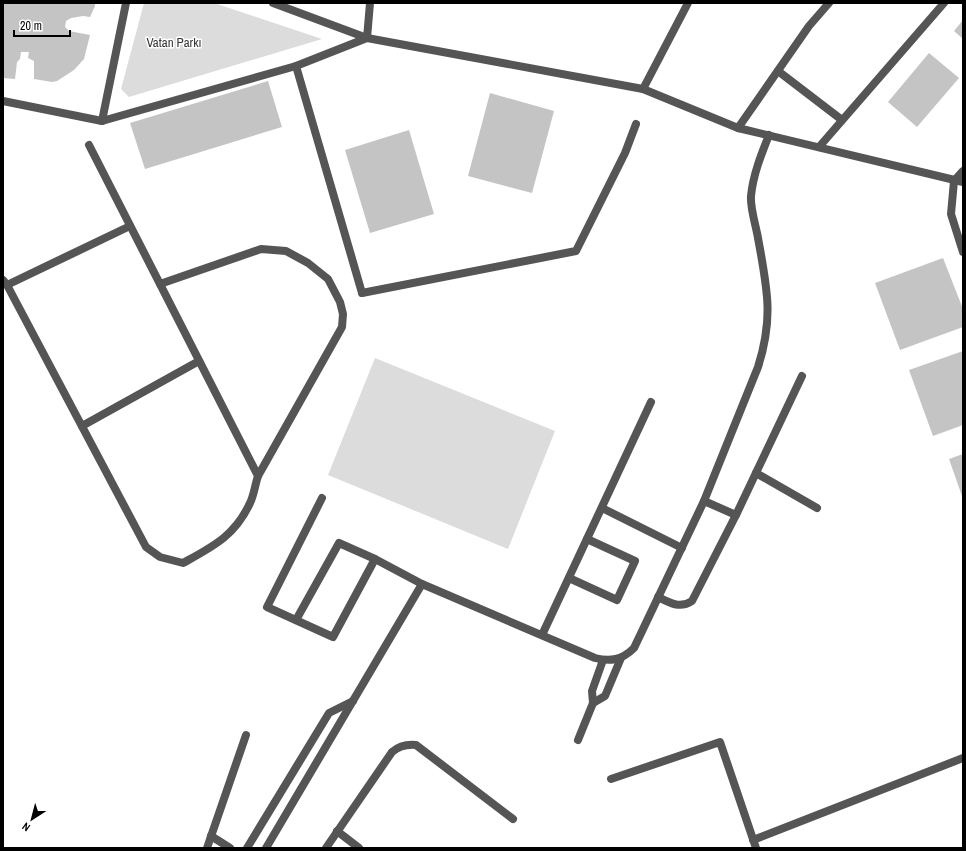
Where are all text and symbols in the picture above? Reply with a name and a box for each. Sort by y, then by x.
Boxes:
scale bar [14,12,70,38]
text: 20 m [20,18,42,34]
park label: Vatan Parkı [147,34,201,51]
north arrow [12,799,52,839]
text: N [19,820,33,835]

